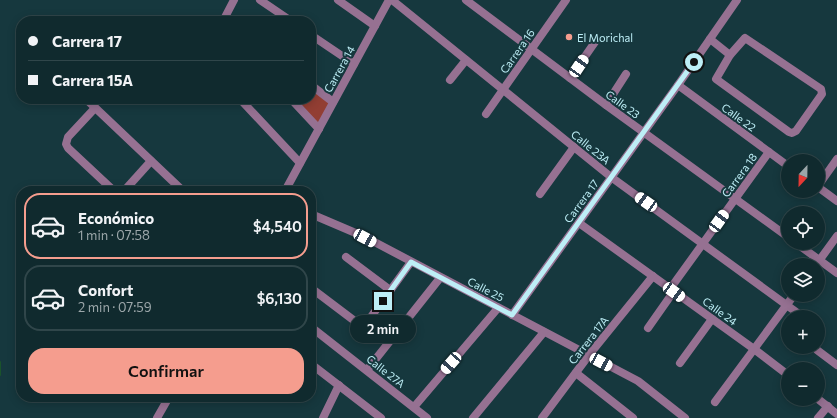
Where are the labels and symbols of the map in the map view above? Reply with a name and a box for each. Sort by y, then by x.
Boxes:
street label: Carrera 16 [497,26,537,76]
place label: El Morichal [577,31,633,44]
marker: El Morichal [564,32,574,42]
street label: Carrera 14 [321,43,357,95]
car [567,53,591,79]
route start [685,53,703,71]
street label: Calle 23 [603,87,643,121]
street label: Calle 22 [719,100,759,134]
street label: Calle 23A [569,127,613,167]
street label: Carrera 18 [719,150,759,200]
north arrow [781,154,825,198]
street label: Carrera 17 [561,177,601,225]
car [633,190,659,214]
car [707,208,731,234]
car [352,227,378,249]
street label: Calle 25 [466,274,506,304]
car [661,280,687,304]
route end [374,292,392,310]
street label: Calle 24 [700,294,740,328]
street label: Carrera 17A [565,313,611,366]
callout: 2 min [350,315,416,343]
car [439,350,463,376]
car [588,351,614,373]
street label: Calle 27A [364,352,408,390]

